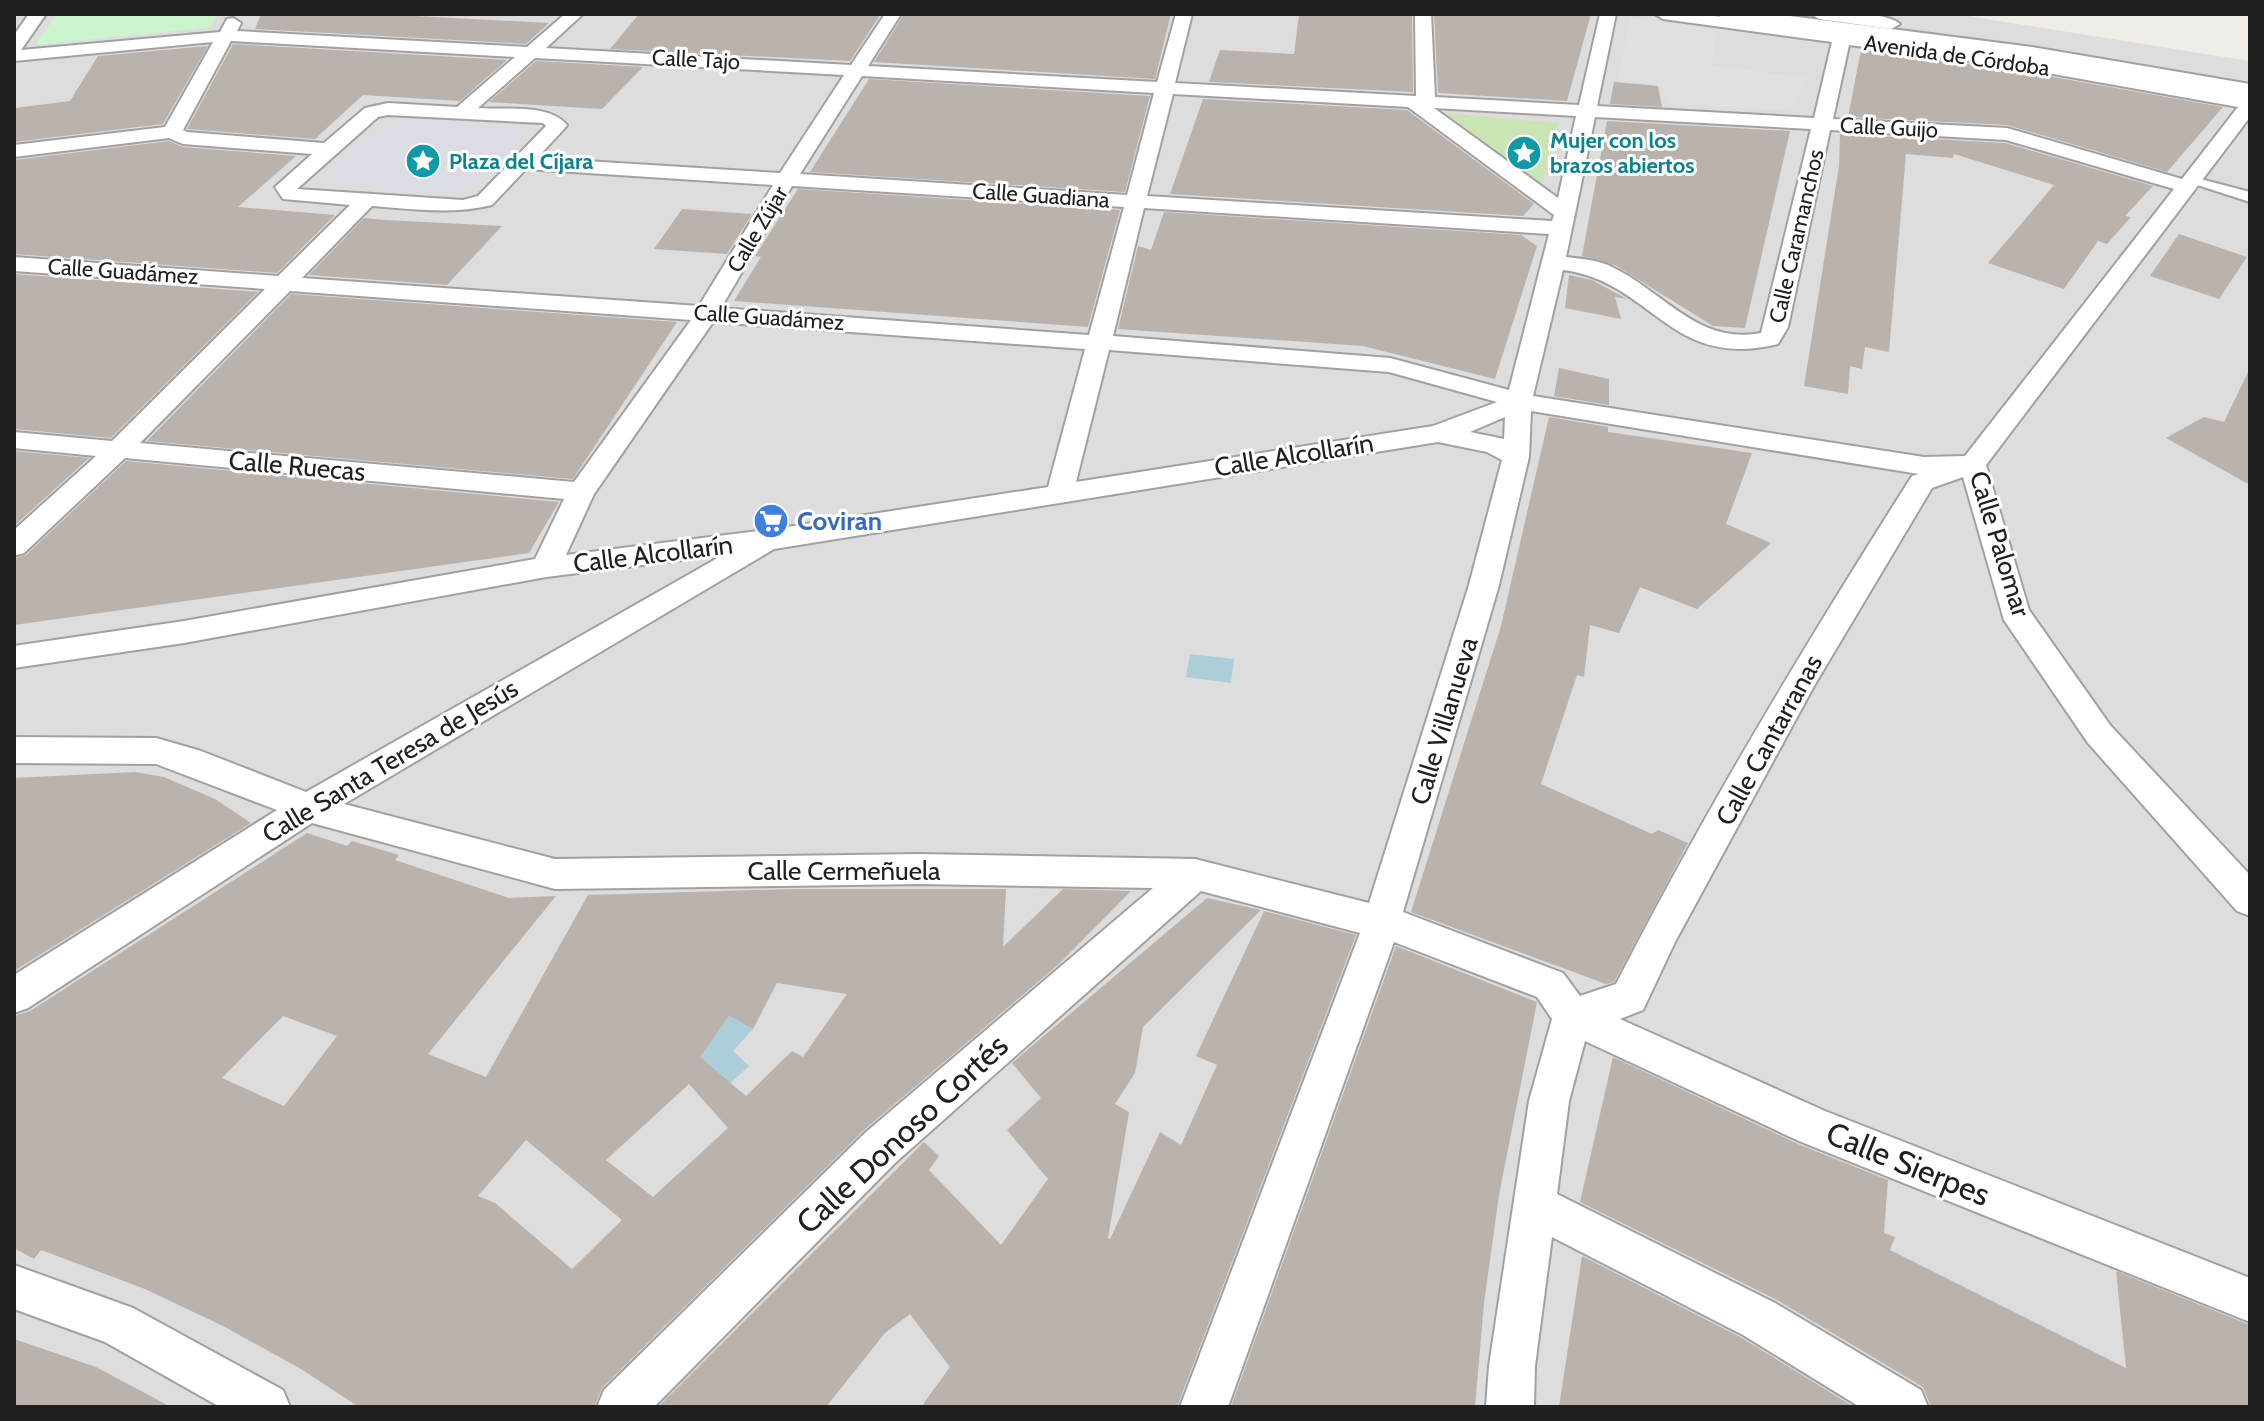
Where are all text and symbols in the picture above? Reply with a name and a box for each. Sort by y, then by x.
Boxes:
street label: Avenida de Córdoba [1863,29,2052,82]
street label: Calle Tajo [651,44,741,75]
street label: Calle Guijo [1839,111,1939,144]
place label: Mujer con los brazos abiertos [1550,127,1694,179]
place icon: Mujer con los brazos abiertos [1505,134,1543,172]
place icon: Plaza del Cíjara [404,142,442,180]
street label: Calle Caramanchos [1763,147,1830,326]
place label: Plaza del Cíjara [449,148,593,175]
street label: Calle Guadiana [971,177,1111,214]
street label: Calle Zújar [721,181,794,277]
street label: Calle Guadámez [47,253,199,290]
street label: Calle Guadámez [693,299,845,336]
street label: Calle Alcollarín [1212,427,1376,483]
street label: Calle Ruecas [227,444,367,488]
street label: Calle Palomar [1963,467,2038,621]
supermarket icon: Coviran [752,502,790,540]
place label: Coviran [797,505,882,537]
street label: Calle Alcollarín [571,528,735,580]
street label: Calle Villanueva [1403,633,1485,809]
street label: Calle Cantarranas [1709,649,1829,831]
street label: Calle Santa Teresa de Jesús [256,672,524,850]
street label: Calle Cermeñuela [747,855,941,887]
street label: Calle Donoso Cortés [788,1026,1016,1242]
street label: Calle Sierpes [1821,1113,1996,1214]

